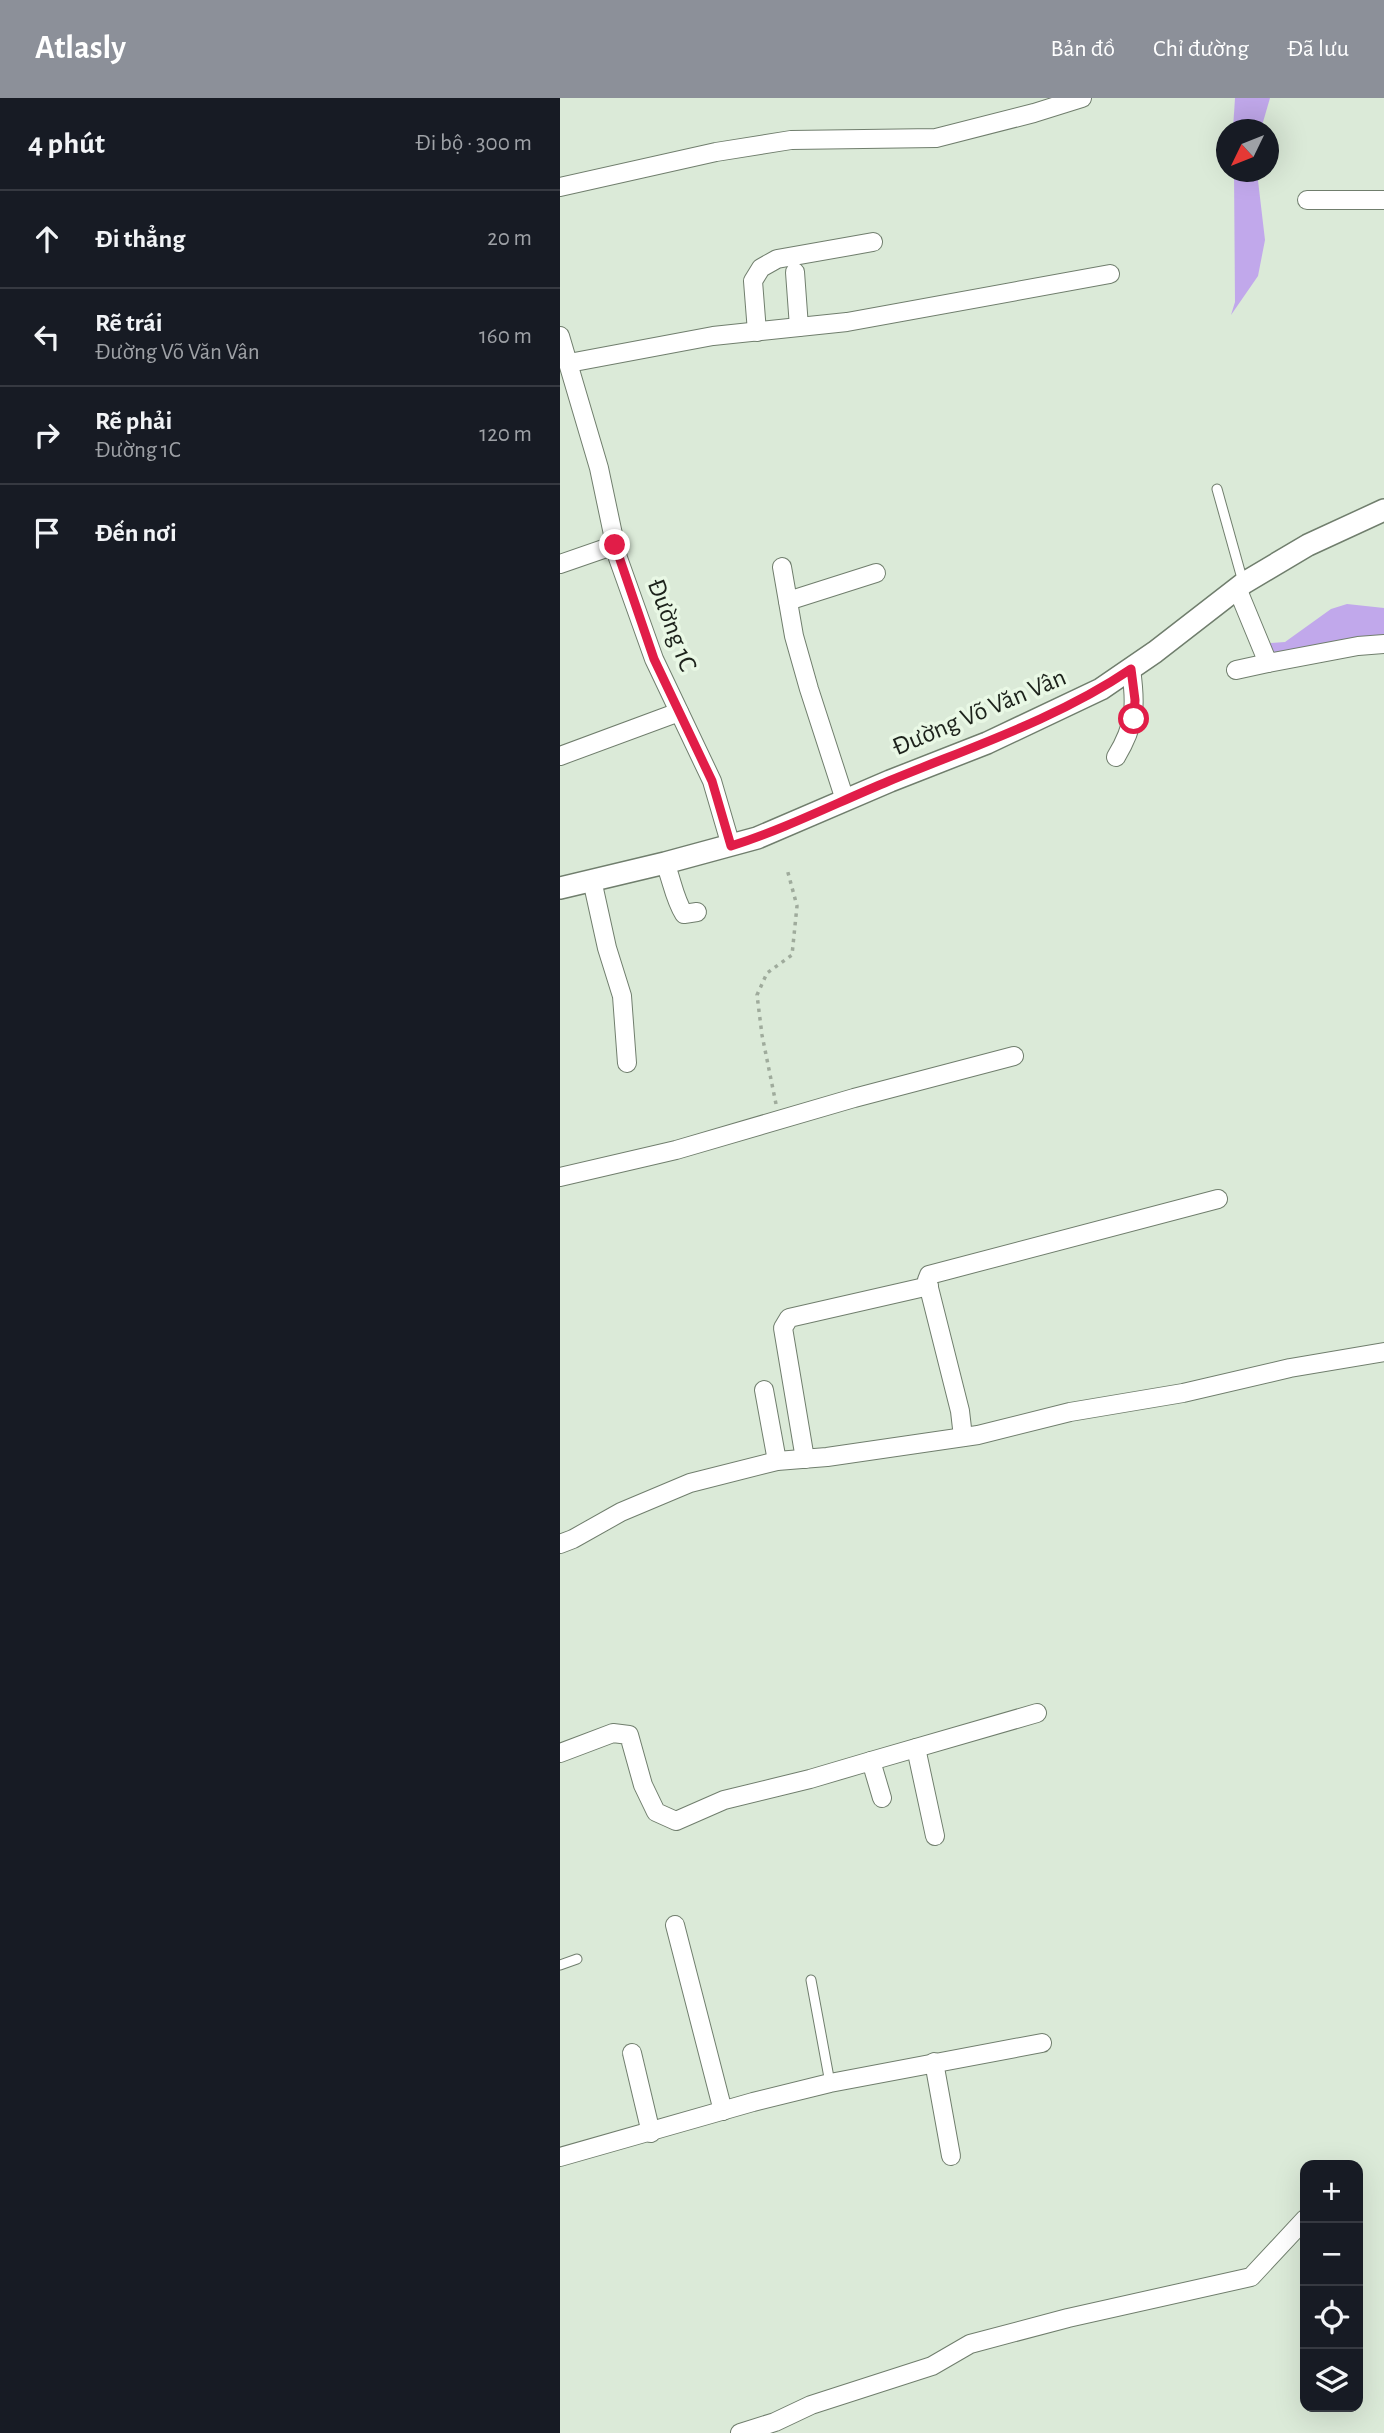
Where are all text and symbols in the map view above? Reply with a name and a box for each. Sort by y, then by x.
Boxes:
text: Atlasly [35,32,126,65]
text: Bản đồ [1051,37,1115,61]
text: Chỉ đường [1153,37,1249,61]
text: Đã lưu [1287,37,1349,61]
north arrow [1216,119,1279,182]
text: 4 phút [28,129,105,159]
text: Đi bộ · 300 m [415,132,532,155]
icon: ahead [28,220,66,258]
text: Đi thẳng [95,226,185,252]
text: 20 m [487,227,532,250]
text: Rẽ trái [95,310,163,336]
icon: left [28,318,66,356]
text: 160 m [479,325,532,348]
text: Đường Võ Văn Vân [95,341,260,364]
text: Rẽ phải [95,408,172,434]
icon: right [28,416,66,454]
text: 120 m [479,423,532,446]
text: Đường 1C [95,439,181,462]
icon: arrive [28,514,66,552]
text: Đến nơi [95,520,177,546]
route end [599,529,630,560]
street label: Đường 1C [642,575,702,675]
street label: Đường Võ Văn Vân [888,664,1070,760]
route start [1118,703,1149,734]
map controls [1300,2160,1363,2412]
button: + [1300,2160,1363,2223]
button: − [1300,2223,1363,2286]
button: locate [1300,2286,1363,2349]
button: layers [1300,2349,1363,2412]

